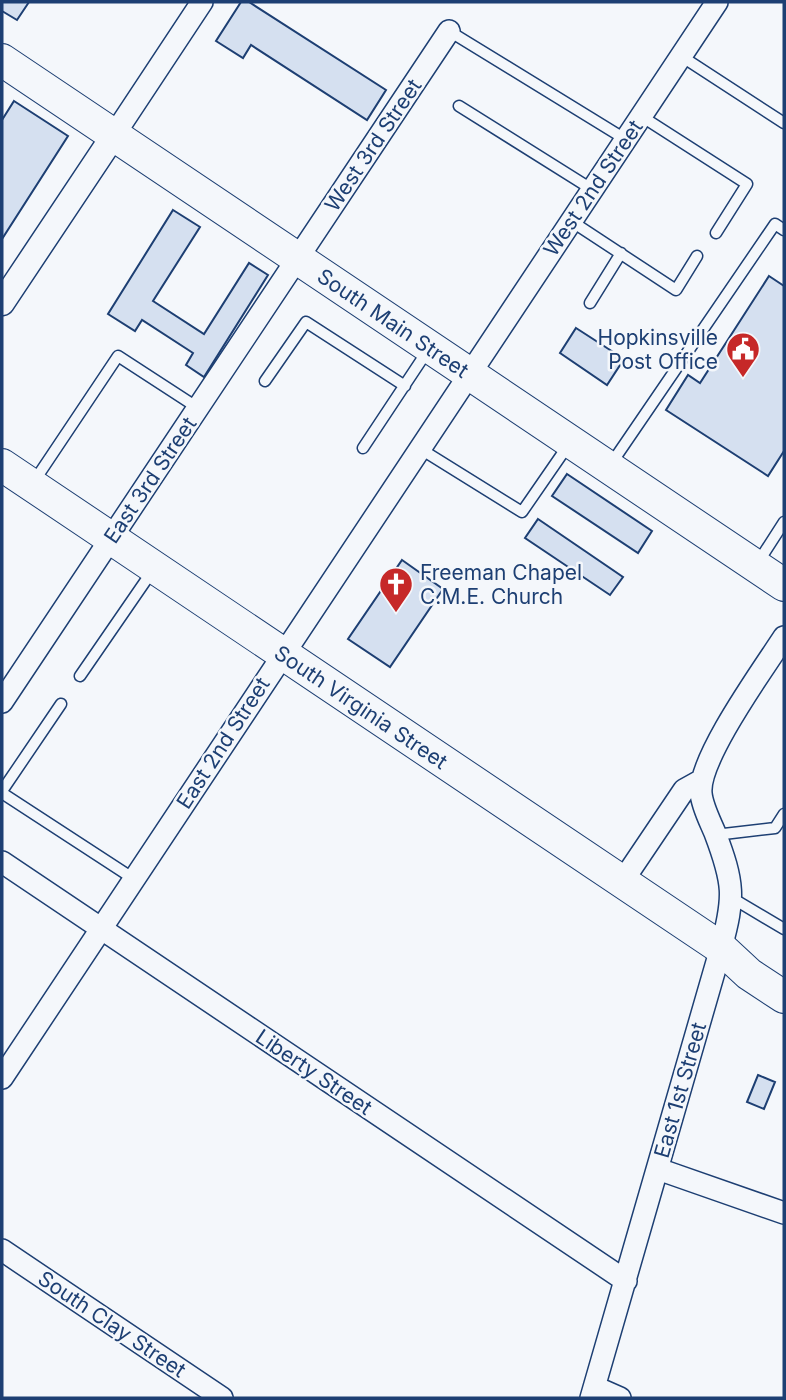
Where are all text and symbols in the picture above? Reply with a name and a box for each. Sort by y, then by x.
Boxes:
street label: West 3rd Street [320,74,427,216]
street label: West 2nd Street [538,115,648,261]
street label: South Main Street [313,263,474,383]
place label: Hopkinsville Post Office [598,325,718,374]
public building icon: Hopkinsville Post Office [724,330,762,379]
street label: East 3rd Street [99,412,201,548]
place label: Freeman Chapel C.M.E. Church [420,560,582,609]
church icon: Freeman Chapel C.M.E. Church [377,565,415,614]
street label: South Virginia Street [270,640,452,774]
street label: East 2nd Street [171,673,275,813]
street label: East 1st Street [649,1019,711,1161]
street label: Liberty Street [251,1024,377,1120]
street label: South Clay Street [33,1265,191,1383]

